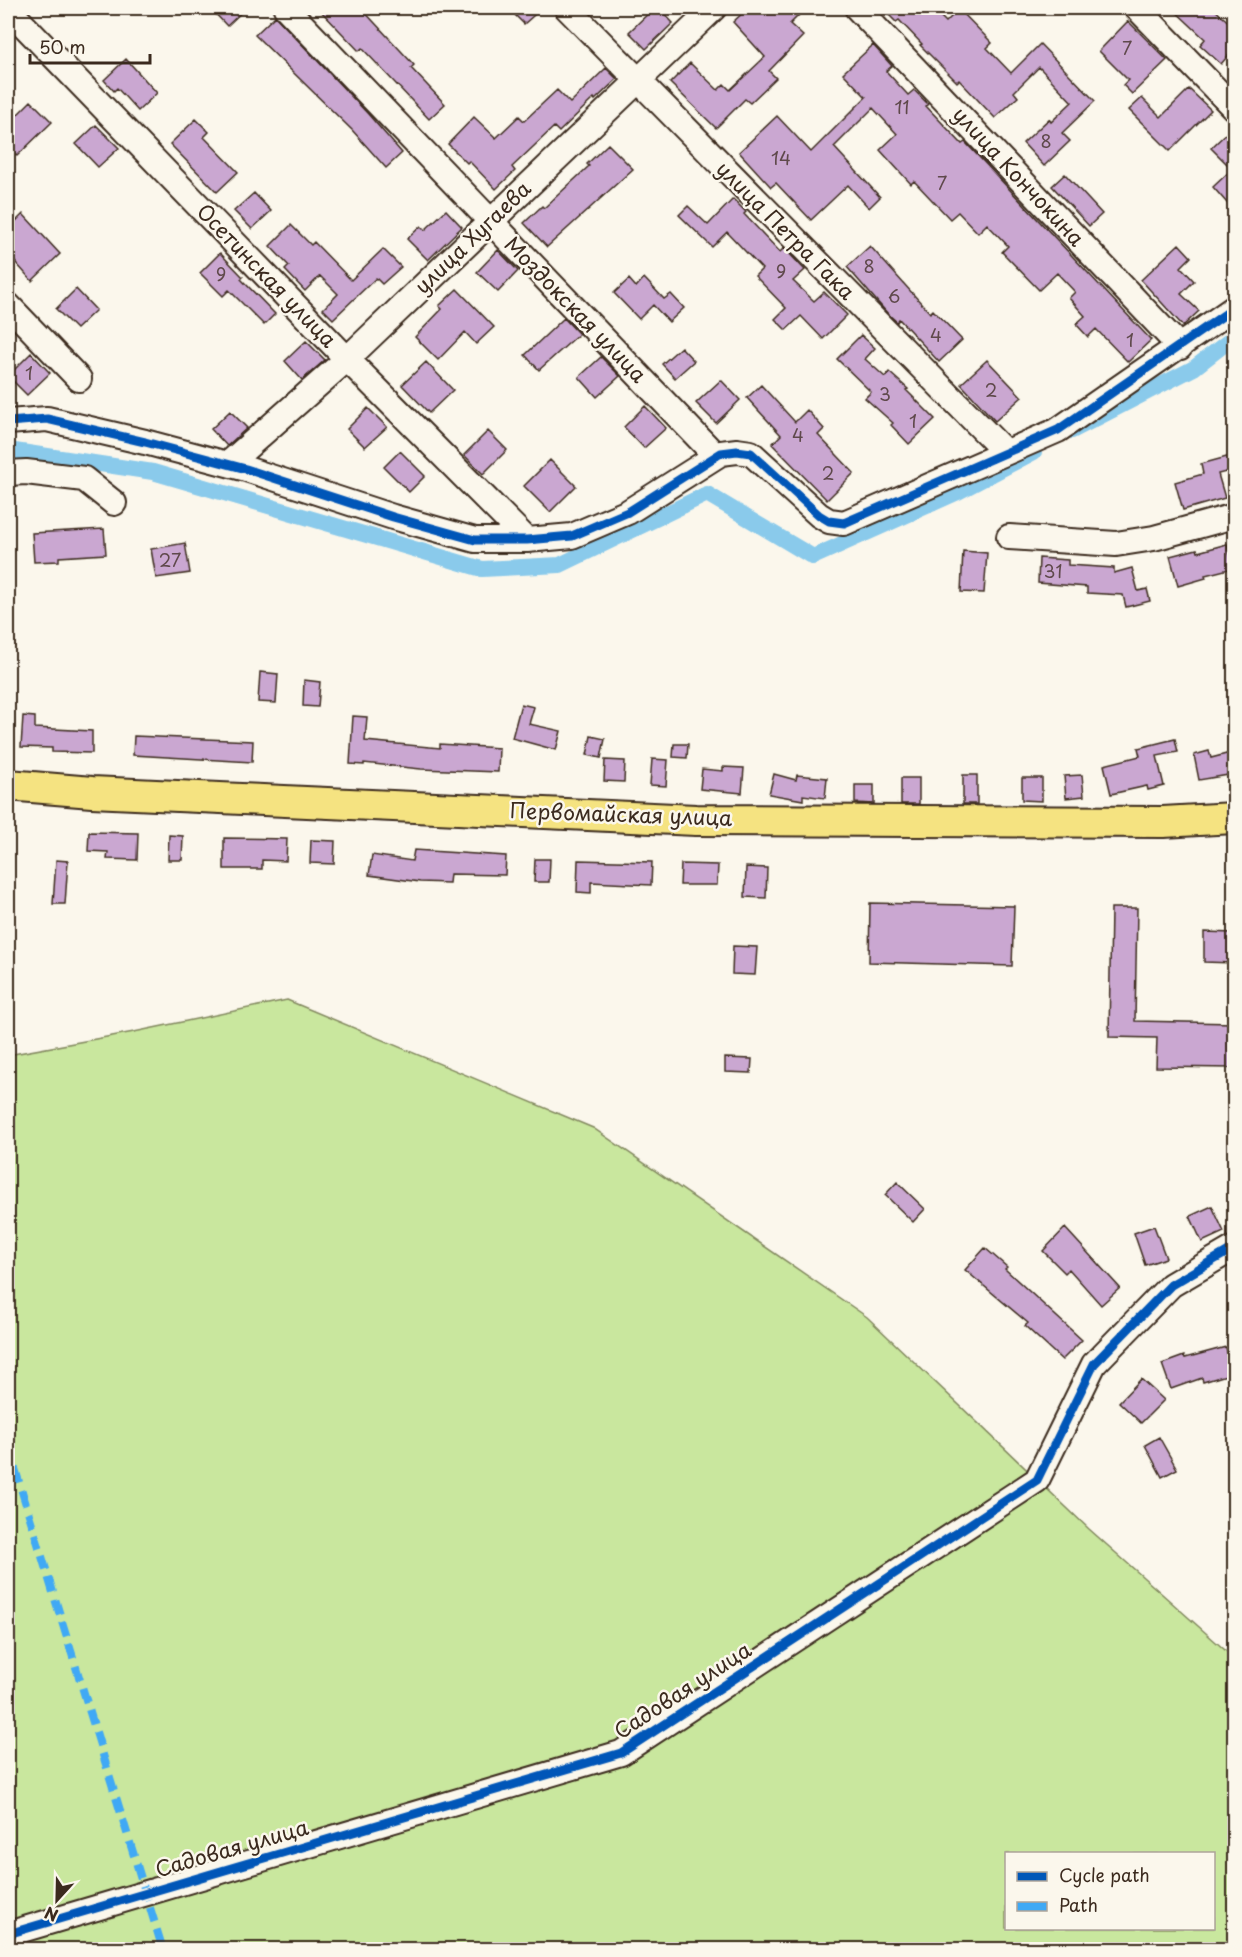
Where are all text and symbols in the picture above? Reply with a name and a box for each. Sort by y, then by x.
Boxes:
scale bar [30,27,150,65]
text: 50 m [39,33,86,60]
house number: 7 [1122,34,1132,61]
house number: 11 [894,93,910,120]
street label: улица Кончокина [946,99,1093,253]
house number: 8 [1040,127,1052,154]
house number: 14 [771,144,791,171]
street label: улица Петра Гака [710,153,864,307]
house number: 7 [937,169,947,196]
street label: улица Хугаева [406,173,537,301]
street label: Осетинская улица [190,195,345,354]
street label: Моздокская улица [498,228,656,390]
house number: 8 [863,252,875,279]
house number: 9 [776,257,786,284]
house number: 9 [216,260,226,287]
house number: 6 [888,282,900,309]
house number: 4 [930,321,942,348]
house number: 1 [1126,326,1134,353]
house number: 1 [25,359,33,386]
house number: 2 [985,376,997,403]
house number: 3 [879,380,891,407]
house number: 1 [909,407,917,434]
house number: 4 [792,421,804,448]
house number: 2 [822,459,834,486]
house number: 27 [159,546,181,573]
house number: 31 [1044,557,1062,584]
street label: Первомайская улица [509,793,734,833]
street label: Садовая улица [607,1632,758,1746]
street label: Садовая улица [151,1810,313,1884]
legend [1005,1852,1215,1930]
text: Cycle path [1059,1861,1150,1888]
north arrow [27,1870,87,1930]
text: Path [1059,1891,1098,1918]
text: N [41,1901,61,1928]

